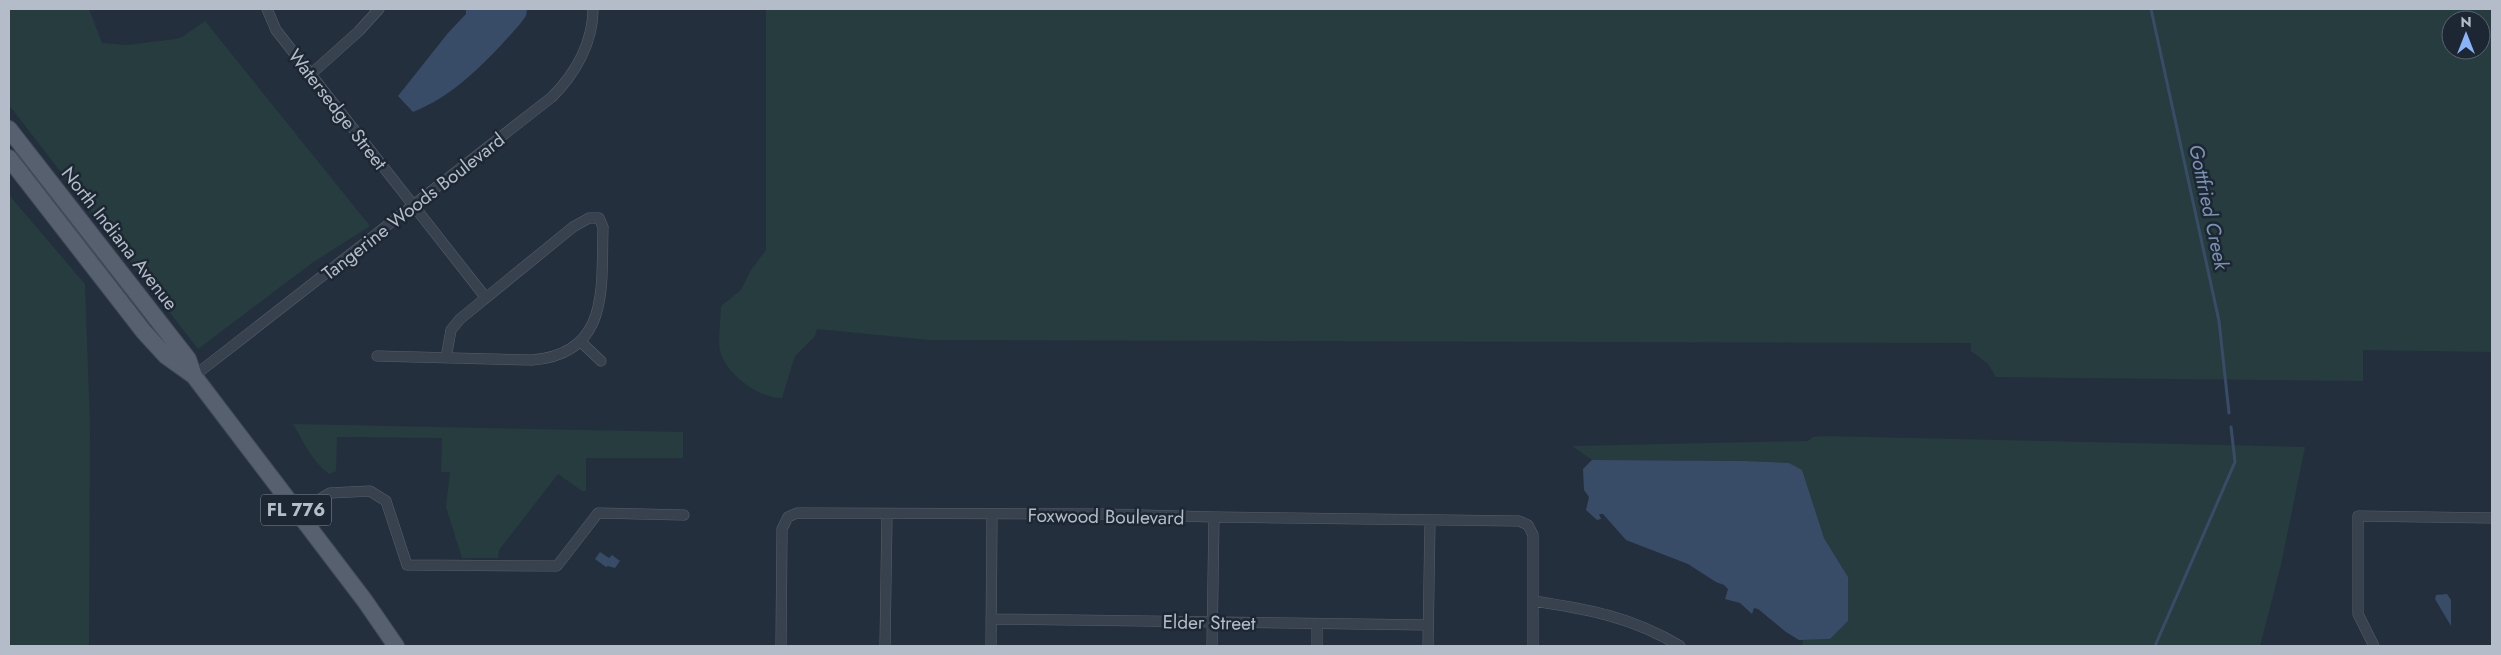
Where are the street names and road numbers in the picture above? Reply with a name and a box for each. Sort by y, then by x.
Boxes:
street label: Watersedge Street [282,43,394,176]
street label: Tangerine Woods Boulevard [316,126,510,286]
street label: North Indiana Avenue [55,161,184,316]
road number: FL 776 [261,494,331,526]
street label: Foxwood Boulevard [1027,502,1185,531]
street label: Elder Street [1162,608,1256,637]

